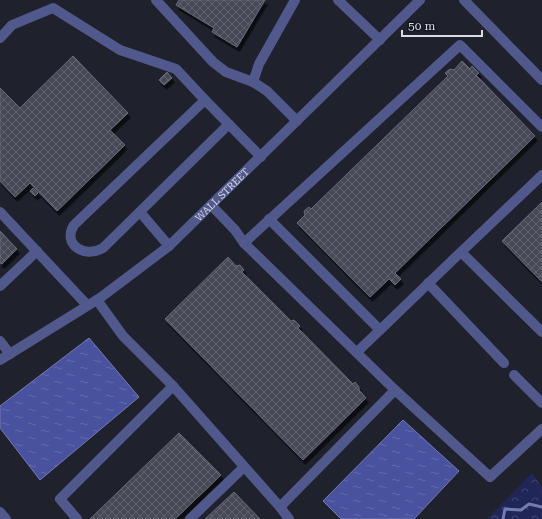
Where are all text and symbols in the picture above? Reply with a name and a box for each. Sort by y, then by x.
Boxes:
scale bar [402,12,482,38]
text: 50 m [408,19,435,33]
street label: WALL STREET [193,165,251,223]

